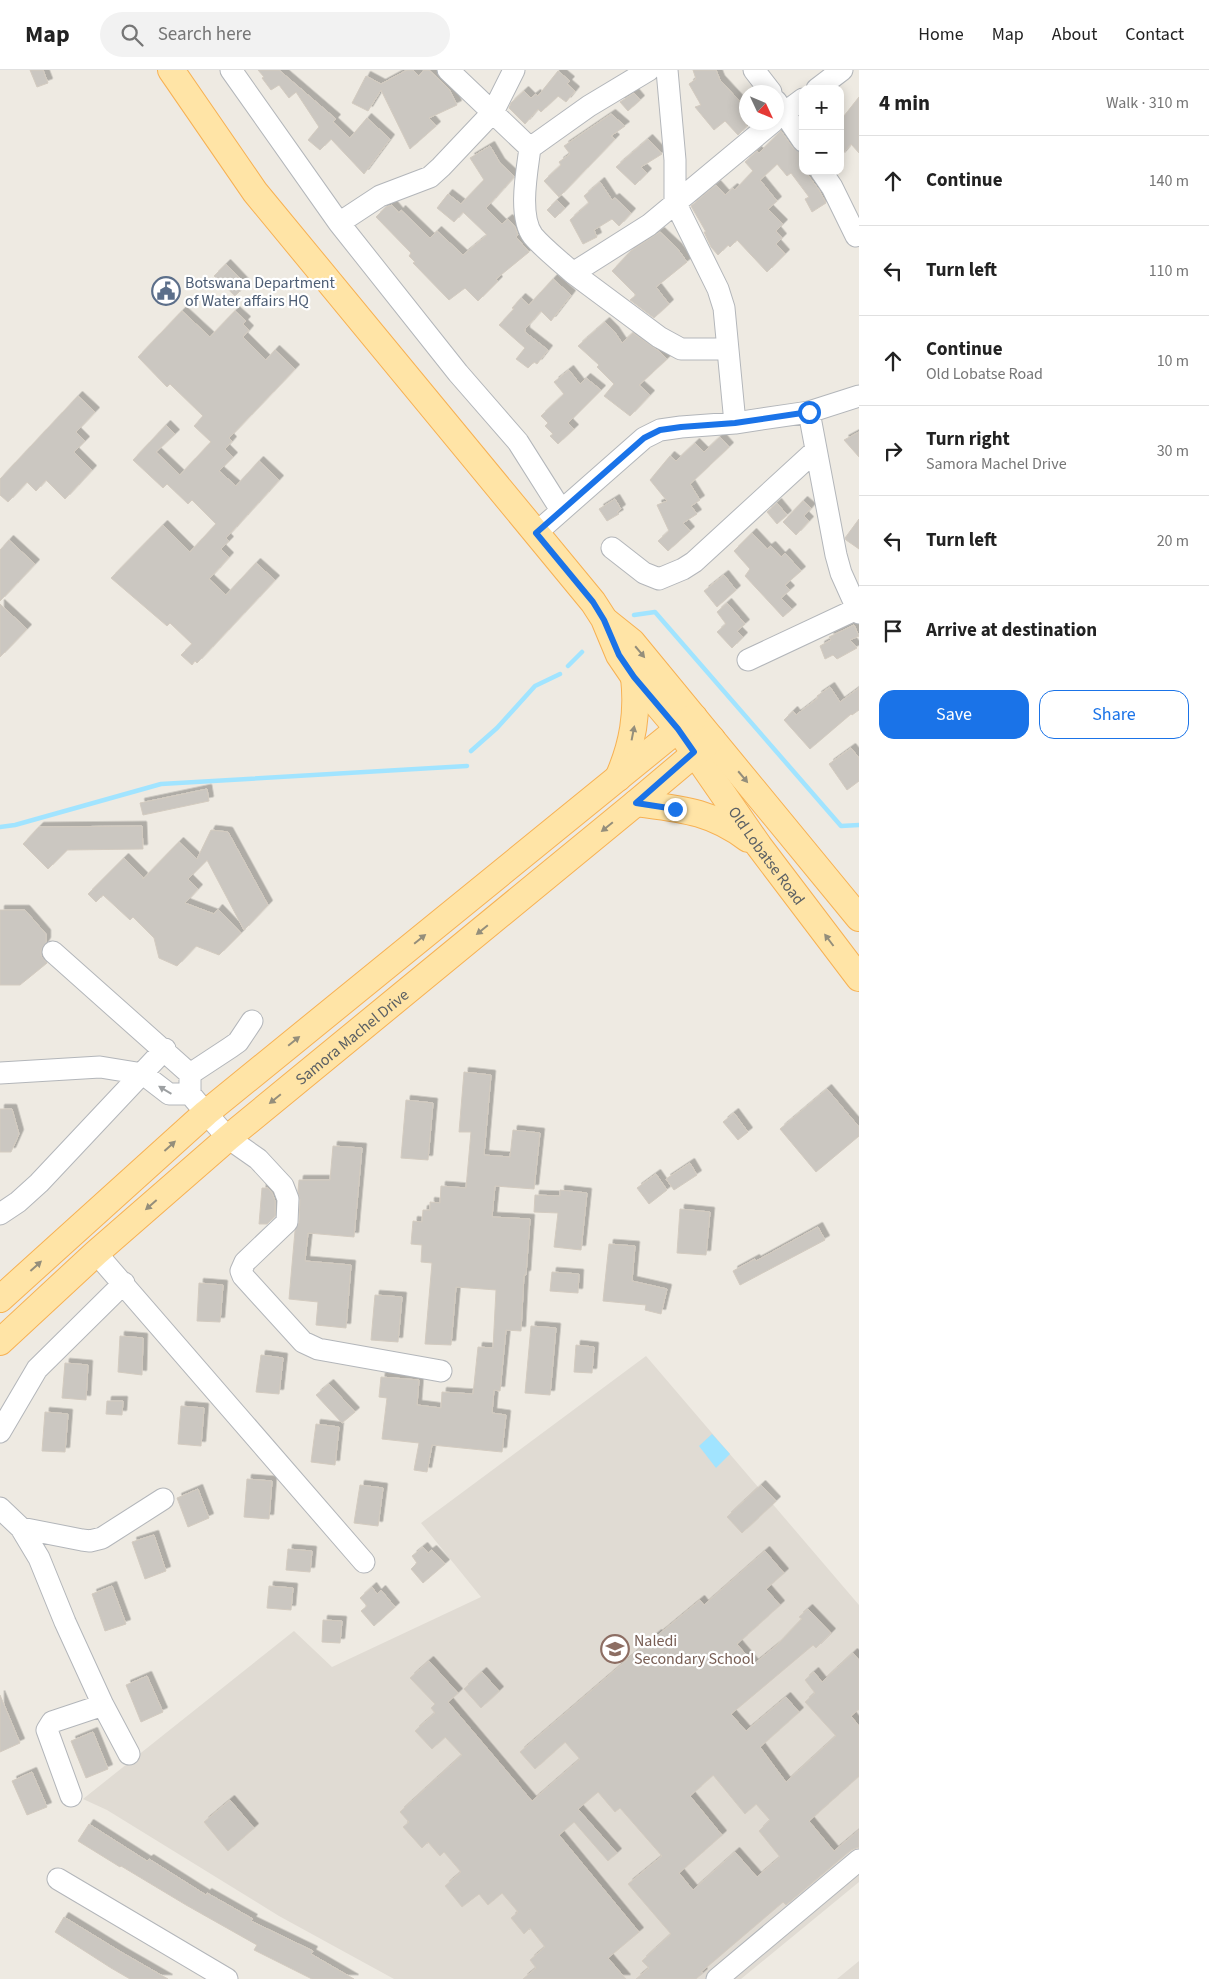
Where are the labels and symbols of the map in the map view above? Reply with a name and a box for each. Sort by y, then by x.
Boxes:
north arrow [739,85,784,130]
place label: Botswana Department of Water affairs HQ [185,272,336,312]
public building icon: Botswana Department of Water affairs HQ [151,276,181,306]
route start [798,401,821,424]
one-way arrow [635,645,646,658]
one-way arrow [630,725,638,741]
one-way arrow [737,770,748,783]
route end [664,798,687,821]
street label: Old Lobatse Road [723,802,810,910]
one-way arrow [601,821,614,832]
one-way arrow [476,924,489,935]
one-way arrow [414,933,427,944]
one-way arrow [824,933,834,947]
street label: Samora Machel Drive [291,984,414,1090]
one-way arrow [288,1036,301,1047]
one-way arrow [158,1085,171,1094]
one-way arrow [269,1094,282,1105]
one-way arrow [163,1140,175,1152]
one-way arrow [146,1199,158,1211]
one-way arrow [30,1260,42,1272]
place label: Naledi Secondary School [634,1630,754,1670]
school or university icon: Naledi Secondary School [600,1634,630,1664]

